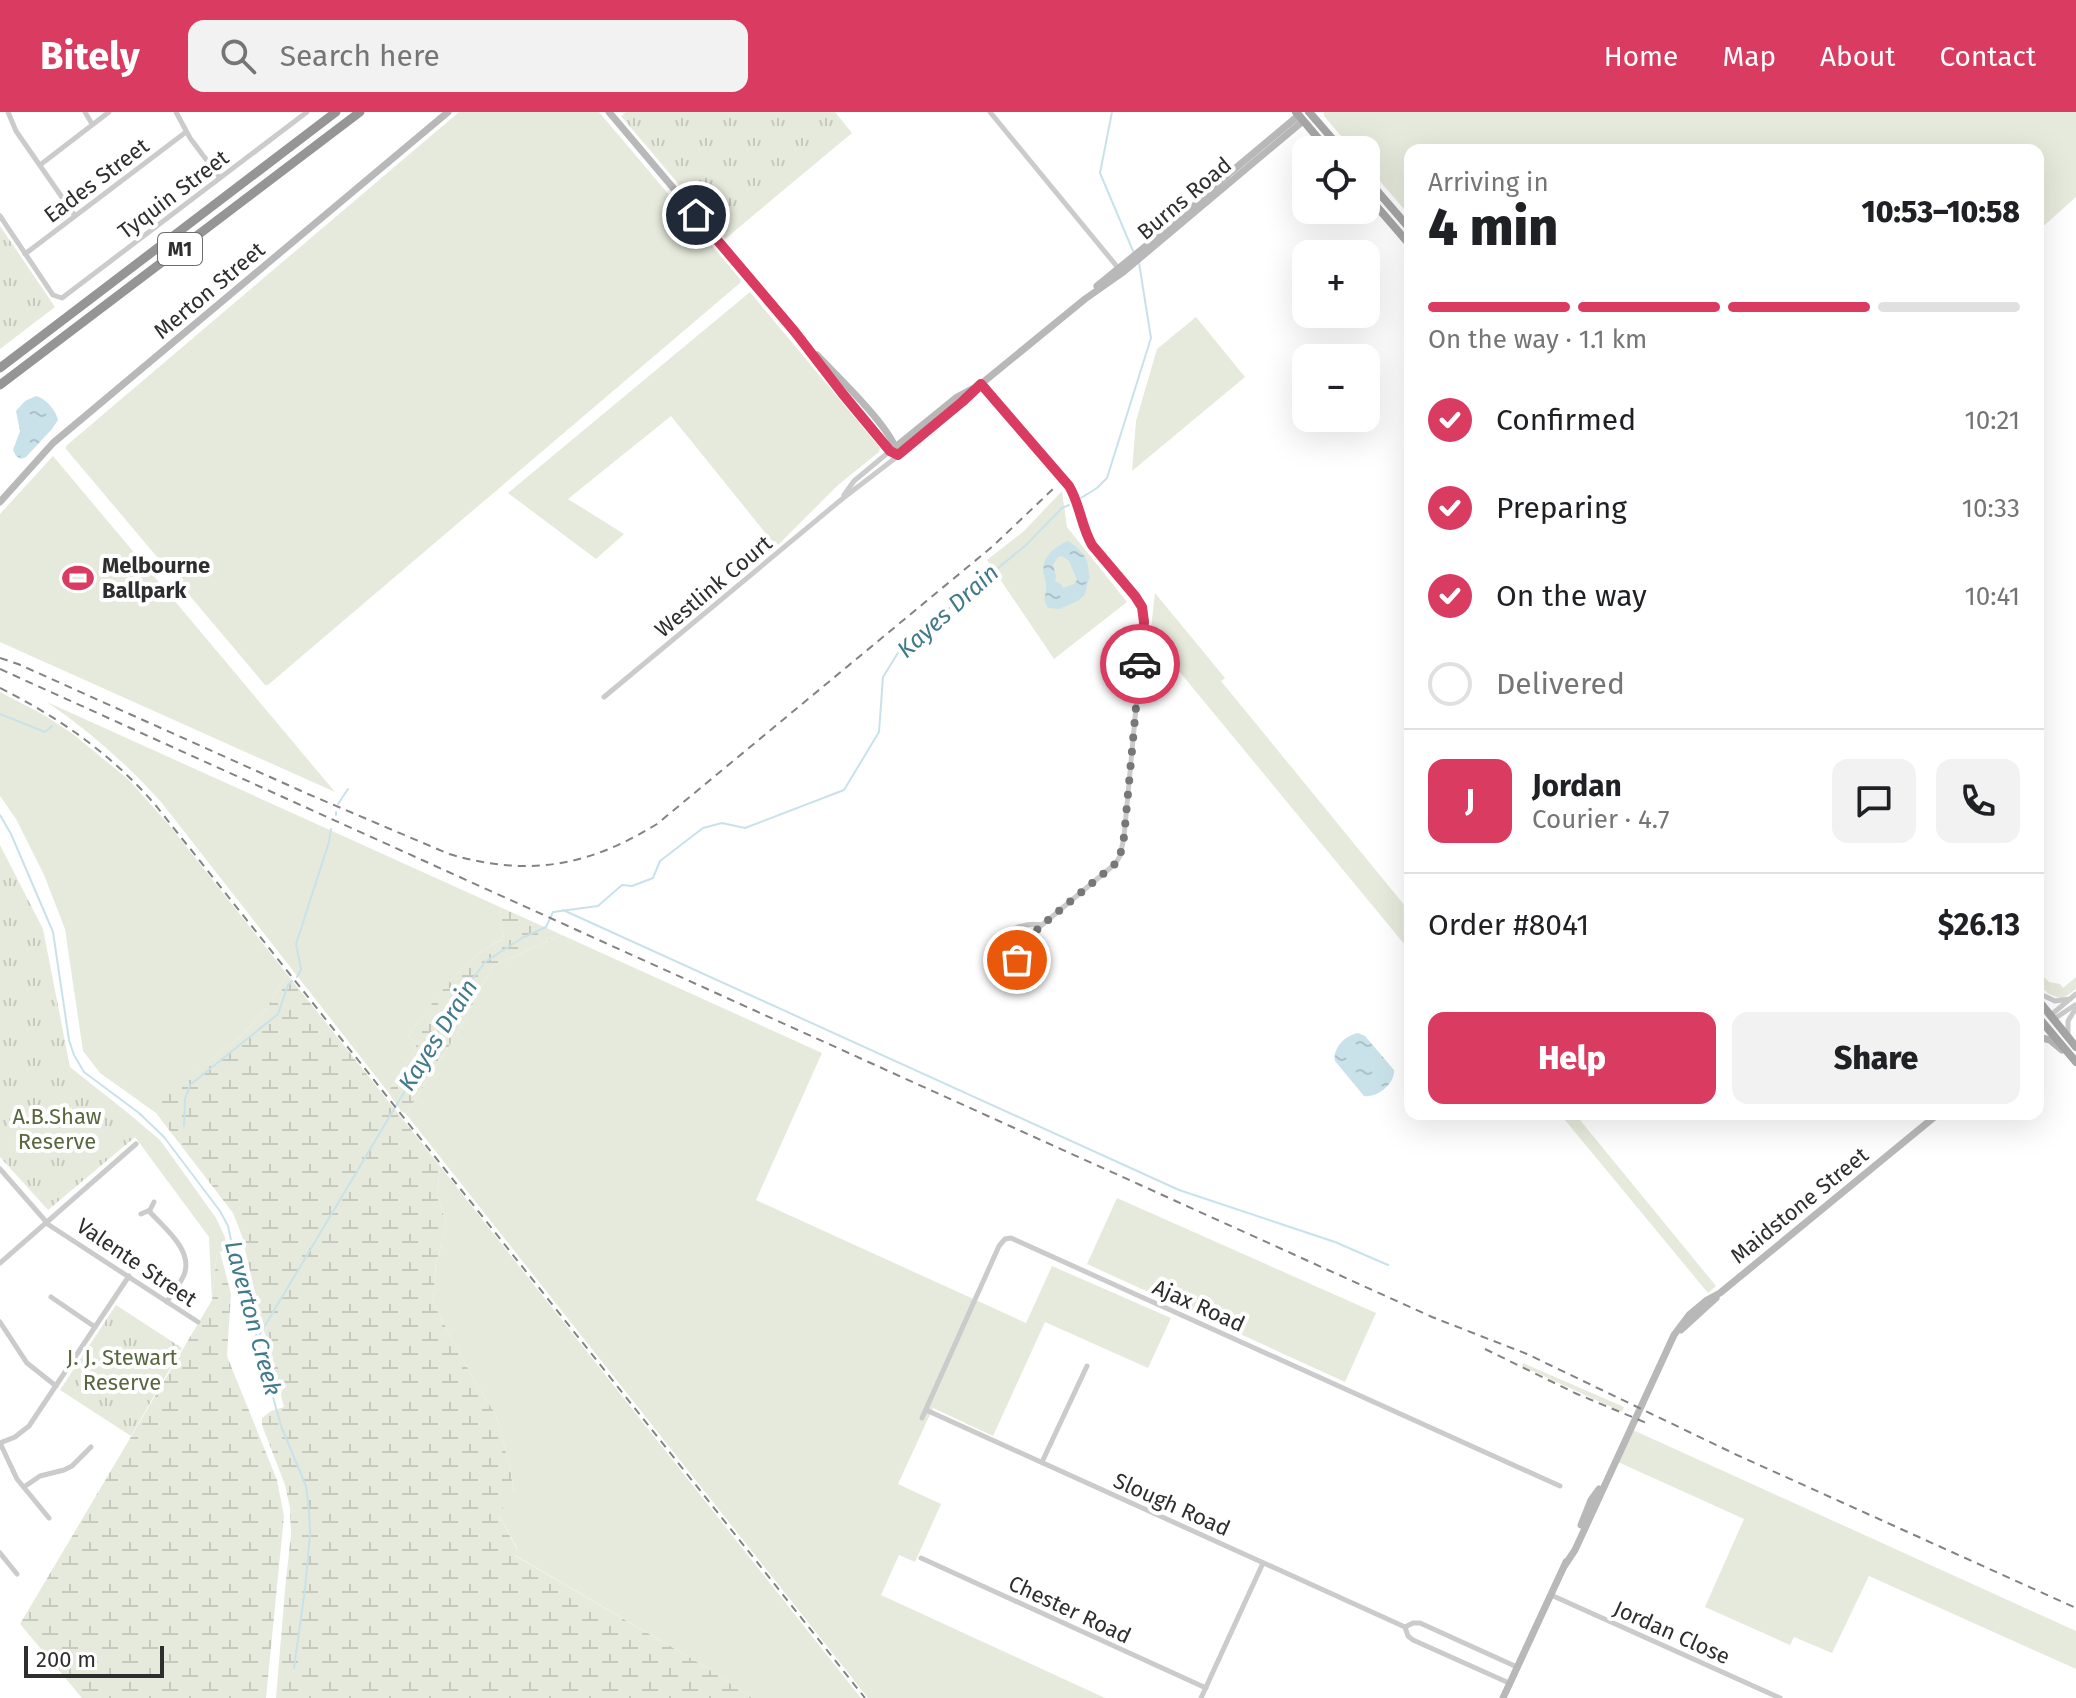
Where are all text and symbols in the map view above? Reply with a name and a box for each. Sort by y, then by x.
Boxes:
search box [188,20,748,92]
text: Bitely [40,33,140,79]
icon: search [216,34,260,78]
text: Search here [280,38,440,74]
text: Home [1604,40,1678,73]
text: Map [1722,40,1776,73]
text: About [1820,40,1895,73]
text: Contact [1939,40,2036,73]
street label: Eades Street [38,132,154,229]
map controls [1292,136,1380,432]
button: locate [1292,136,1380,224]
street label: Tyquin Street [113,144,234,245]
street label: Burns Road [1132,151,1237,245]
text: Arriving in [1428,167,1549,198]
pin [662,181,730,249]
icon: home [674,193,718,237]
text: 10:53–10:58 [1862,194,2020,230]
text: 4 min [1428,196,1558,259]
road number: M1 [158,233,202,265]
street label: Merton Street [148,236,270,345]
button: + [1292,240,1380,328]
text: On the way · 1.1 km [1428,324,1647,355]
button: − [1292,344,1380,432]
icon: check [1428,398,1472,442]
text: Confirmed [1496,402,1636,438]
text: 10:21 [1965,405,2020,436]
icon: check [1428,486,1472,530]
text: Preparing [1496,490,1627,526]
text: 10:33 [1962,493,2020,524]
street label: Westlink Court [649,530,777,643]
place label: Melbourne Ballpark [102,552,210,604]
water label: Kayes Drain [892,558,1004,664]
sports icon: Melbourne Ballpark [61,561,95,595]
icon: check [1428,574,1472,618]
text: On the way [1496,578,1647,614]
text: 10:41 [1965,581,2020,612]
courier [1100,624,1180,704]
icon: car [1118,642,1162,686]
text: Delivered [1496,666,1625,702]
button: chat [1832,759,1916,843]
button: phone [1936,759,2020,843]
text: Jordan [1532,768,1622,804]
text: J [1465,783,1475,819]
text: Courier · 4.7 [1532,804,1670,835]
text: Order #8041 [1428,907,1589,943]
text: $26.13 [1938,907,2020,943]
pin [983,926,1051,994]
icon: bag [995,938,1039,982]
water label: Kayes Drain [393,974,483,1096]
button: Help [1428,1012,1716,1104]
button: Share [1732,1012,2020,1104]
park label: A.B.Shaw Reserve [12,1103,102,1155]
street label: Maidstone Street [1725,1142,1874,1269]
street label: Valente Street [71,1212,202,1313]
water label: Laverton Creek [219,1238,287,1398]
street label: Ajax Road [1149,1273,1249,1338]
park label: J. J. Stewart Reserve [66,1344,178,1396]
street label: Slough Road [1109,1467,1234,1542]
street label: Chester Road [1004,1569,1135,1650]
street label: Jordan Close [1609,1595,1734,1670]
scale bar [24,1642,164,1678]
text: 200 m [36,1646,96,1673]

